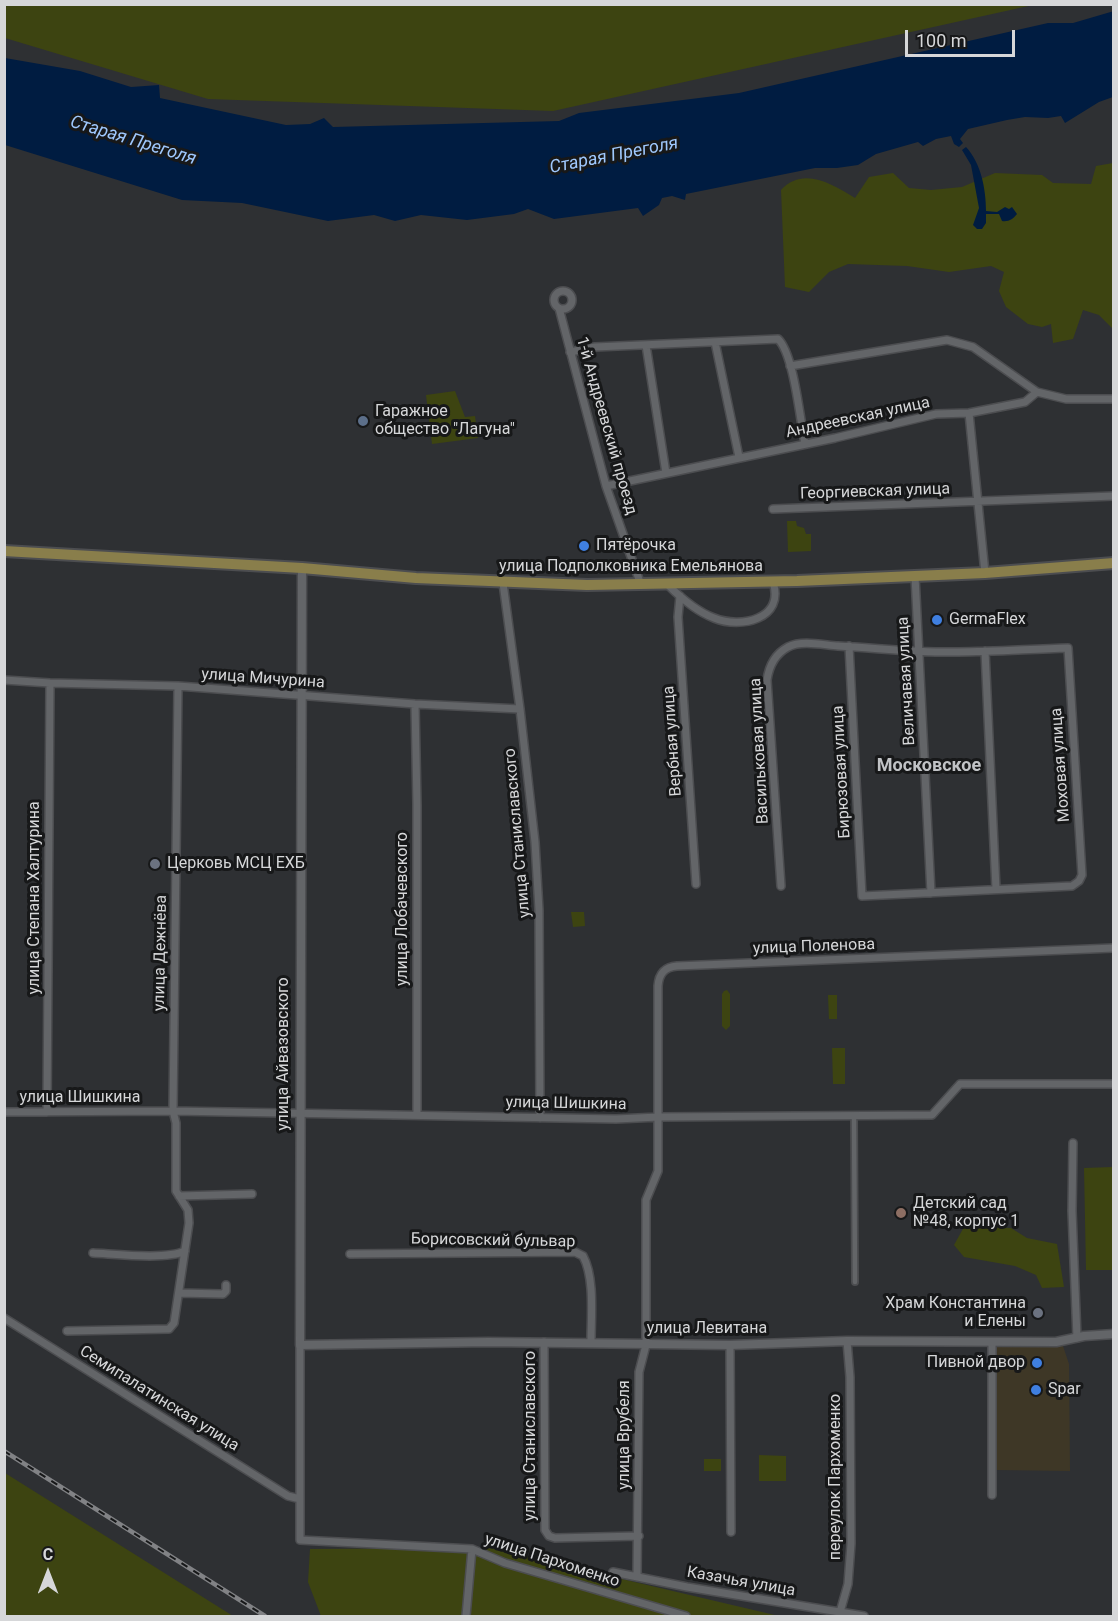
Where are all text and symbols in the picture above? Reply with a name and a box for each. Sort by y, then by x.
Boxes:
scale bar [908,18,1018,56]
text: 100 m [916,30,967,51]
water label: Старая Преголя [67,112,199,170]
water label: Старая Преголя [548,133,680,179]
street label: 1-й Андреевский проезд [571,335,641,517]
street label: Андреевская улица [784,393,932,443]
place label: Гаражное общество "Лагуна" [375,402,515,440]
marker: Гаражное общество "Лагуна" [356,414,370,428]
street label: Георгиевская улица [800,480,950,504]
place label: Пятёрочка [596,536,676,556]
marker: Пятёрочка [577,539,591,553]
street label: улица Подполковника Емельянова [499,557,763,577]
place label: GermaFlex [949,610,1026,630]
marker: GermaFlex [930,613,944,627]
street label: Величавая улица [894,616,920,746]
street label: улица Мичурина [201,665,325,693]
street label: Васильковая улица [747,677,773,825]
street label: Вербная улица [660,685,686,797]
street label: Бирюзовая улица [829,705,855,839]
street label: Моховая улица [1047,707,1075,823]
street label: улица Станиславского [501,747,535,919]
district label: Московское [877,755,981,777]
street label: улица Степана Халтурина [25,801,45,995]
street label: улица Лобачевского [393,832,413,986]
place label: Церковь МСЦ ЕХБ [167,854,305,874]
marker: Церковь МСЦ ЕХБ [148,857,162,871]
street label: улица Дежнёва [150,895,172,1011]
street label: улица Поленова [753,935,875,959]
street label: улица Айвазовского [274,977,294,1131]
street label: улица Шишкина [20,1088,140,1108]
street label: улица Шишкина [505,1093,627,1115]
place label: Детский сад №48, корпус 1 [913,1194,1019,1232]
marker: Детский сад №48, корпус 1 [894,1206,908,1220]
street label: Борисовский бульвар [411,1230,575,1252]
place label: Храм Константина и Елены [885,1294,1026,1332]
marker: Храм Константина и Елены [1031,1306,1045,1320]
street label: улица Левитана [647,1319,767,1339]
street label: Семипалатинская улица [76,1342,242,1456]
street label: улица Станиславского [521,1351,541,1521]
place label: Пивной двор [927,1353,1025,1373]
marker: Пивной двор [1030,1356,1044,1370]
street label: улица Врубеля [615,1380,635,1490]
place label: Spar [1048,1380,1081,1400]
marker: Spar [1029,1383,1043,1397]
street label: переулок Пархоменко [826,1394,846,1560]
street label: улица Пархоменко [482,1530,622,1592]
north arrow [18,1543,78,1603]
text: С [43,1545,53,1564]
street label: Казачья улица [685,1563,797,1601]

